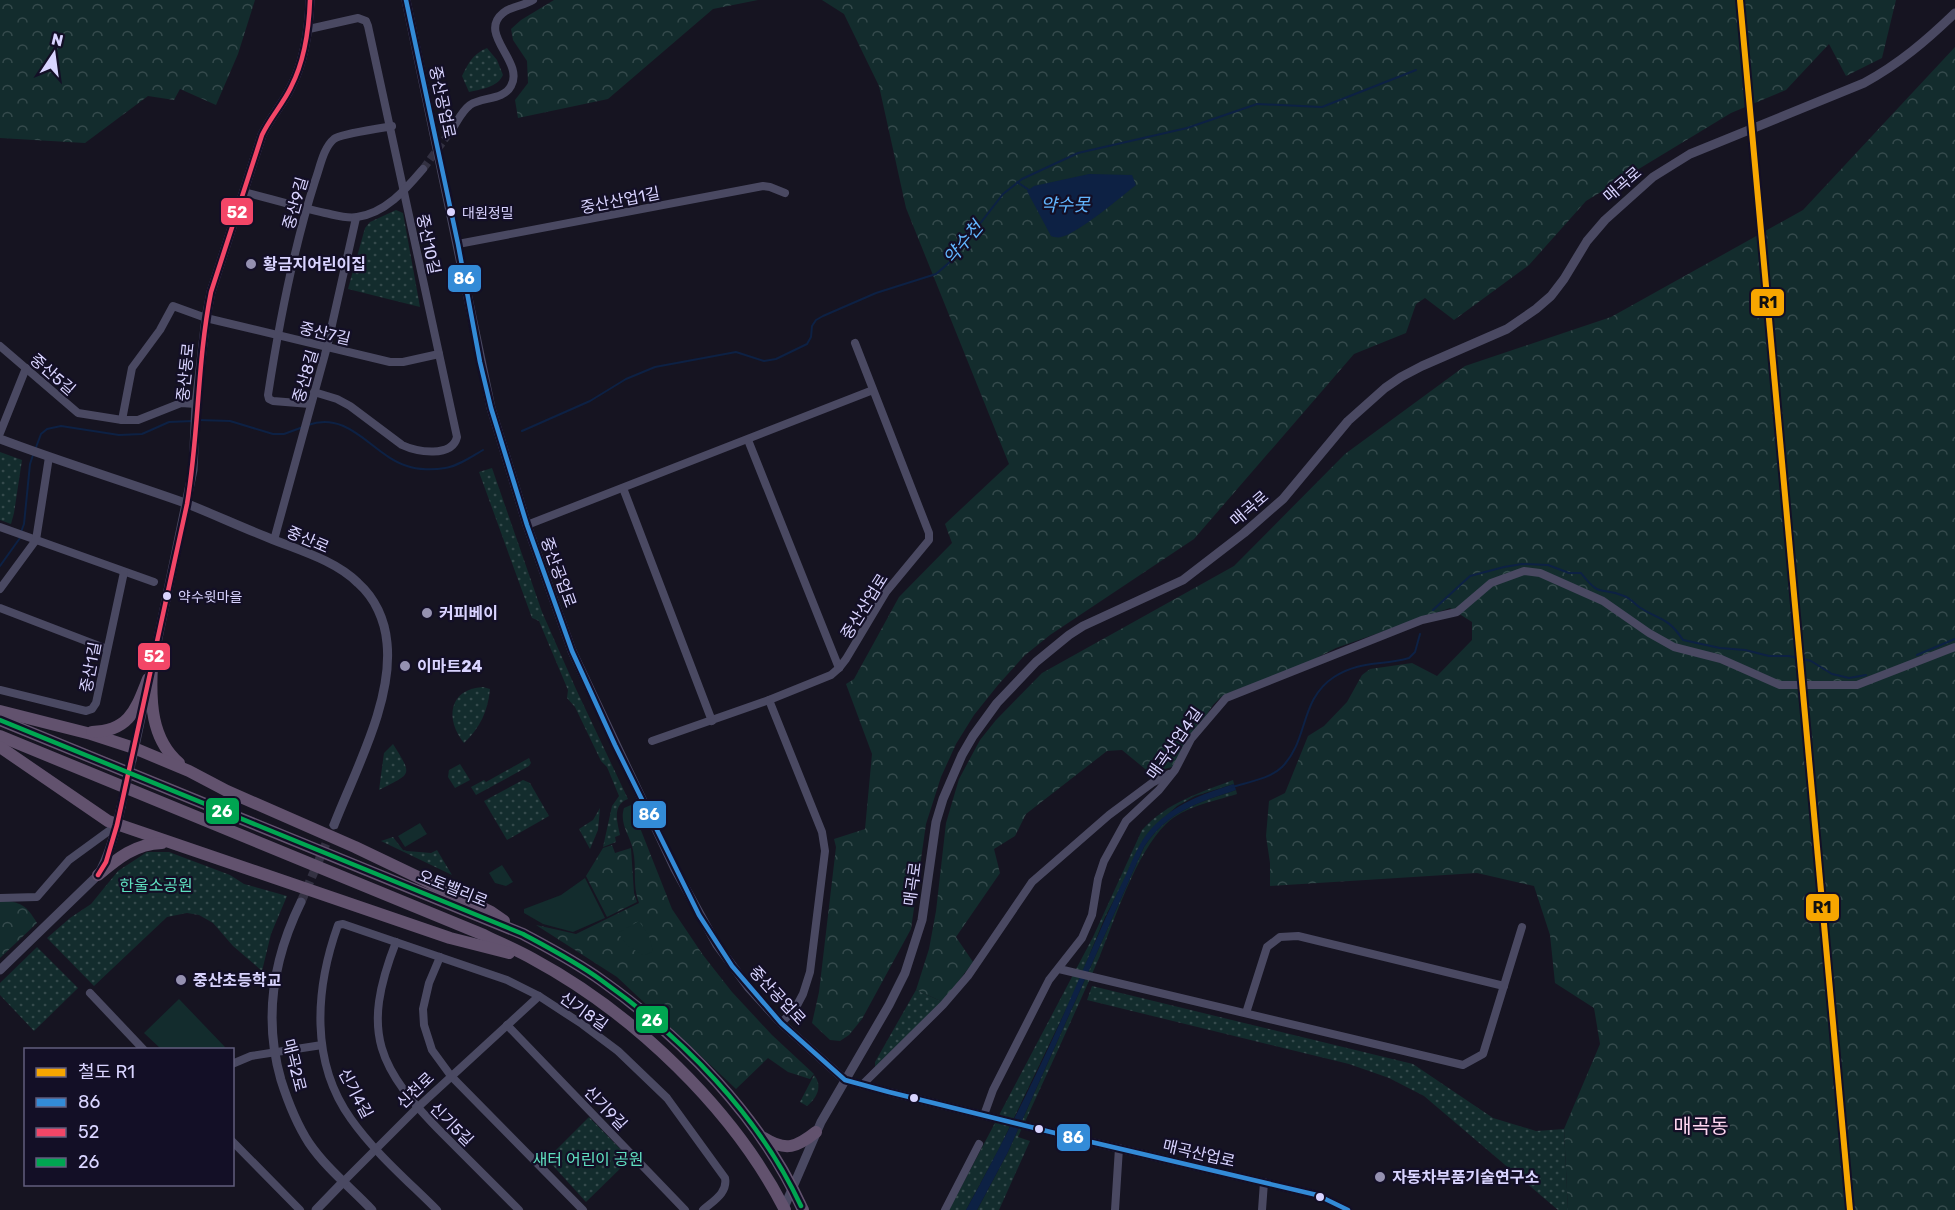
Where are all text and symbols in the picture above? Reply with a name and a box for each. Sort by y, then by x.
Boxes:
north arrow [24,24,84,84]
text: N [50,29,65,50]
street label: 중산공업로 [426,64,460,140]
street label: 매곡로 [1599,163,1645,206]
street label: 중산9길 [279,175,312,232]
street label: 중산산업1길 [579,183,661,217]
water label: 약수못 [1040,194,1091,216]
line badge: 52 [220,197,254,226]
text: 52 [227,203,247,222]
place label: 대원정밀 [462,205,514,222]
marker: 대원정밀 [445,206,457,218]
street label: 중산10길 [413,212,444,276]
water label: 약수천 [939,215,989,269]
place label: 황금지어린이집 [263,255,366,274]
marker: 황금지어린이집 [244,257,258,271]
line badge: 86 [447,264,482,293]
text: 86 [453,269,475,288]
line badge: R1 [1750,288,1785,317]
text: R1 [1758,293,1778,312]
street label: 중산7길 [297,318,353,349]
street label: 중산동로 [173,342,198,402]
street label: 중산8길 [289,347,322,405]
street label: 중산5길 [26,350,79,399]
street label: 매곡로 [1226,487,1272,530]
street label: 중산로 [284,522,332,557]
street label: 중산공업로 [537,534,580,610]
street label: 중산산업로 [837,570,892,643]
place label: 약수윗마을 [178,589,243,606]
marker: 약수윗마을 [161,590,173,602]
place label: 커피베이 [439,604,498,623]
marker: 커피베이 [420,606,434,620]
street label: 중산1길 [76,640,105,694]
line badge: 52 [137,642,171,671]
text: 52 [144,647,164,666]
place label: 이마트24 [417,657,482,676]
marker: 이마트24 [398,659,412,673]
street label: 매곡산업4길 [1143,704,1206,783]
line badge: 26 [205,797,240,825]
line badge: 86 [632,800,667,829]
text: 26 [212,802,232,821]
text: 86 [638,805,660,824]
street label: 매곡로 [900,861,925,907]
street label: 오토밸리로 [415,866,491,911]
park label: 한울소공원 [119,876,193,895]
line badge: R1 [1805,893,1840,922]
text: R1 [1812,898,1832,917]
street label: 중산공업로 [746,962,810,1029]
place label: 중산초등학교 [193,971,282,990]
marker: 중산초등학교 [174,973,188,987]
street label: 신기8길 [556,988,611,1035]
line badge: 26 [635,1005,669,1034]
text: 26 [642,1011,662,1030]
street label: 매곡2로 [279,1037,310,1094]
legend [24,1048,234,1186]
text: 철도 R1 [78,1061,135,1083]
street label: 신기4길 [334,1065,377,1122]
street label: 신천로 [393,1068,438,1113]
street label: 신기9길 [580,1082,631,1134]
text: 86 [78,1091,100,1113]
unlabelled marker [908,1092,920,1104]
street label: 신기5길 [426,1099,477,1150]
district label: 매곡동 [1673,1114,1729,1138]
text: 52 [78,1121,99,1143]
unlabelled marker [1033,1123,1045,1135]
line badge: 86 [1056,1123,1091,1152]
text: 86 [1062,1128,1084,1147]
street label: 매곡산업로 [1161,1136,1237,1171]
park label: 새터 어린이 공원 [533,1150,643,1169]
text: 26 [78,1151,100,1173]
place label: 자동차부품기술연구소 [1392,1168,1539,1187]
marker: 자동차부품기술연구소 [1373,1170,1387,1184]
unlabelled marker [1314,1191,1326,1203]

